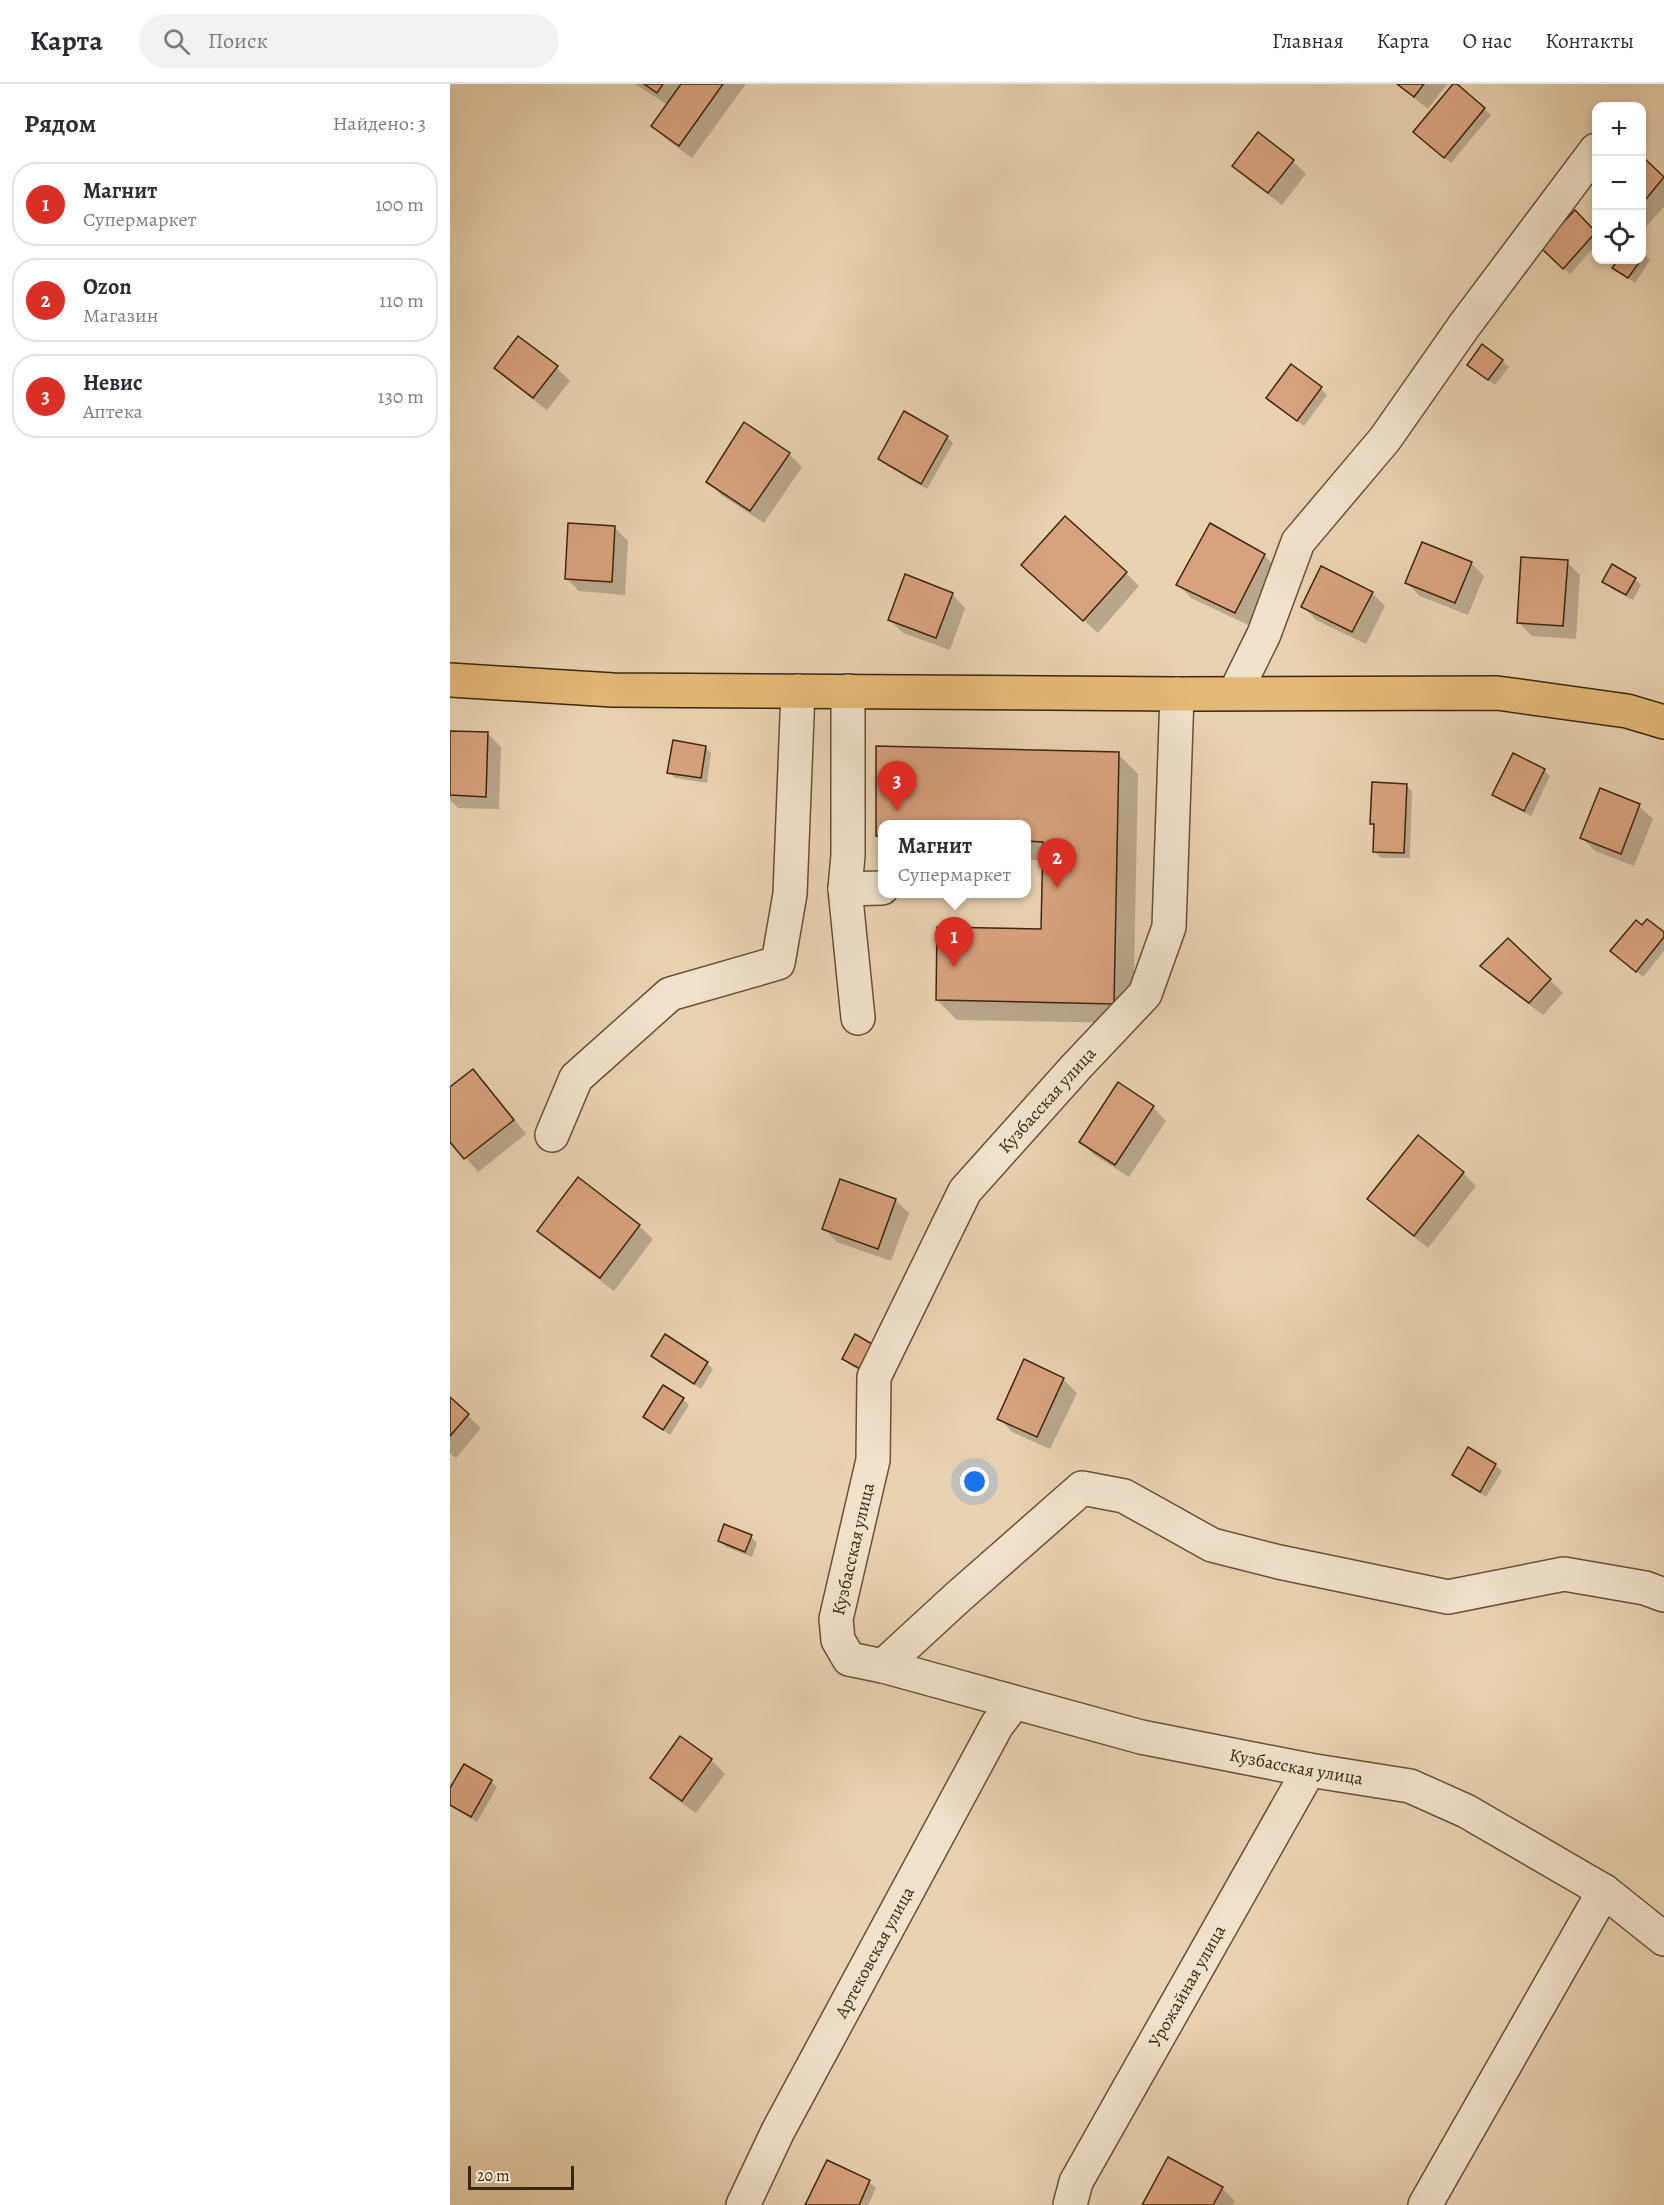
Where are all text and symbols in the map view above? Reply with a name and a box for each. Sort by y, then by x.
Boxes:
search box [139,14,559,68]
text: Карта [30,22,103,60]
icon: search [160,25,193,58]
text: Поиск [208,26,268,56]
text: Главная [1272,27,1344,55]
text: Карта [1377,27,1429,55]
text: О нас [1462,27,1512,55]
text: Контакты [1545,27,1634,55]
map controls [1592,102,1646,264]
button: + [1592,102,1646,156]
text: Рядом [24,106,96,141]
text: Найдено: 3 [333,110,426,137]
button: − [1592,156,1646,210]
text: Магнит [83,176,157,206]
text: 1 [42,191,49,218]
text: 100 m [375,191,424,218]
text: Супермаркет [83,206,197,233]
button: locate [1592,210,1646,264]
text: Ozon [83,272,132,302]
text: 2 [41,287,50,314]
text: 110 m [379,287,424,314]
text: Магазин [83,302,158,329]
text: Невис [83,368,143,398]
text: 3 [41,383,50,410]
text: 130 m [378,383,424,410]
text: Аптека [83,398,143,425]
pin: 3 [878,762,916,811]
popup [878,820,1031,898]
text: Магнит [898,831,972,861]
pin: 2 [1038,838,1076,888]
text: Супермаркет [898,861,1011,888]
pin: 1 [934,918,974,967]
street label: Кузбасская улица [993,1041,1102,1158]
your location [960,1467,989,1496]
street label: Кузбасская улица [826,1480,880,1618]
street label: Кузбасская улица [1227,1743,1366,1791]
street label: Артековская улица [829,1882,920,2023]
street label: Урожайная улица [1143,1920,1231,2052]
scale bar [468,2163,574,2190]
text: 20 m [477,2165,510,2187]

